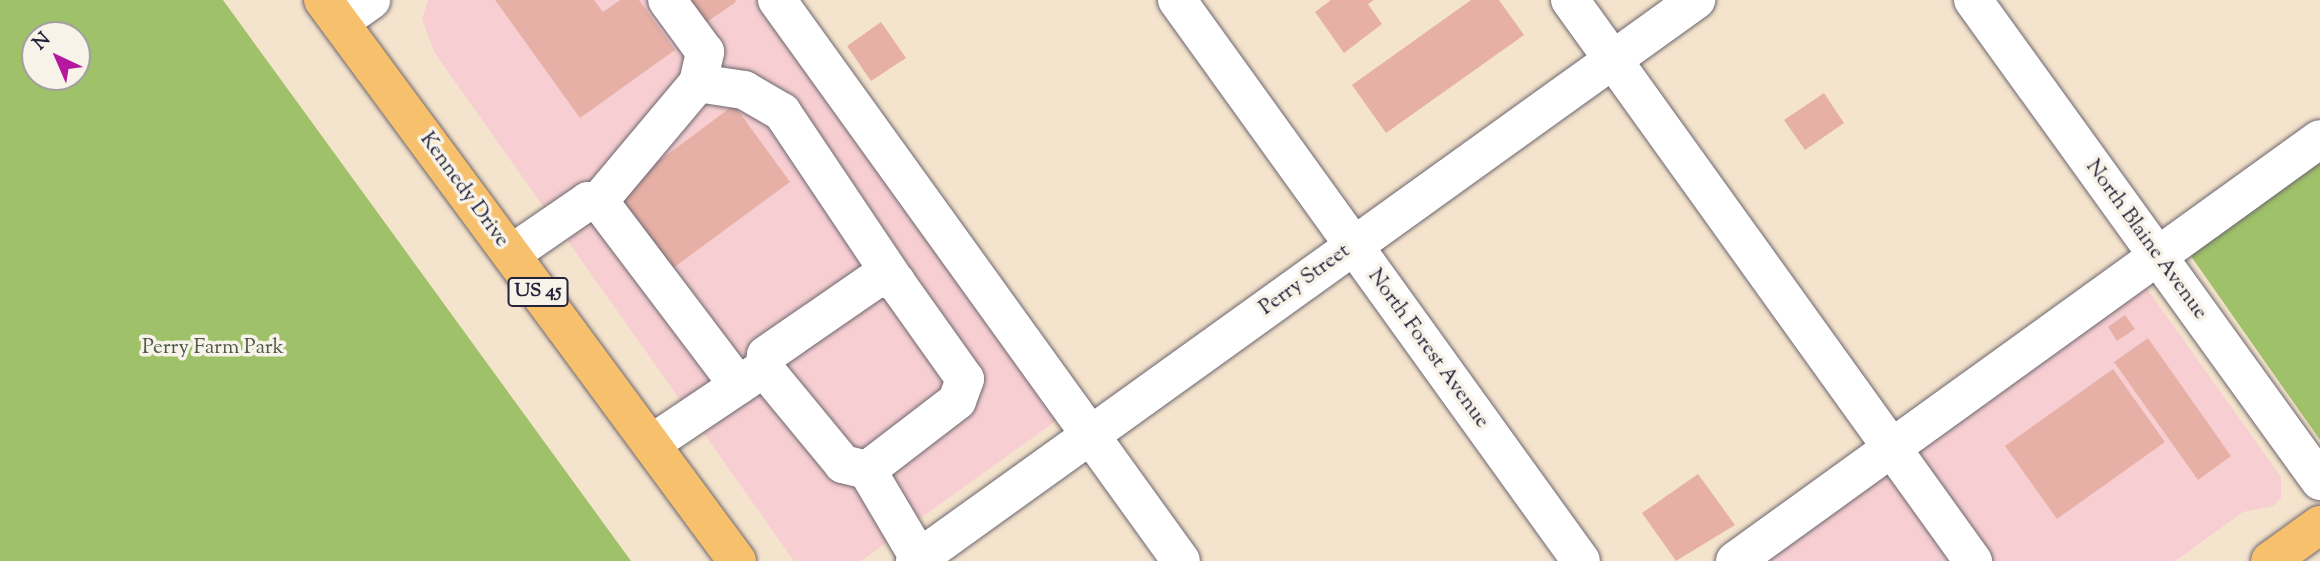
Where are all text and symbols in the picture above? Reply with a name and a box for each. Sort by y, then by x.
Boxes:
north arrow [21,21,91,91]
text: N [28,27,57,57]
street label: Kennedy Drive [414,128,514,252]
street label: North Blaine Avenue [2080,155,2212,325]
street label: Perry Street [1255,239,1355,321]
street label: North Forest Avenue [1362,265,1494,433]
road number: US 45 [506,276,570,308]
park label: Perry Farm Park [142,335,284,361]

